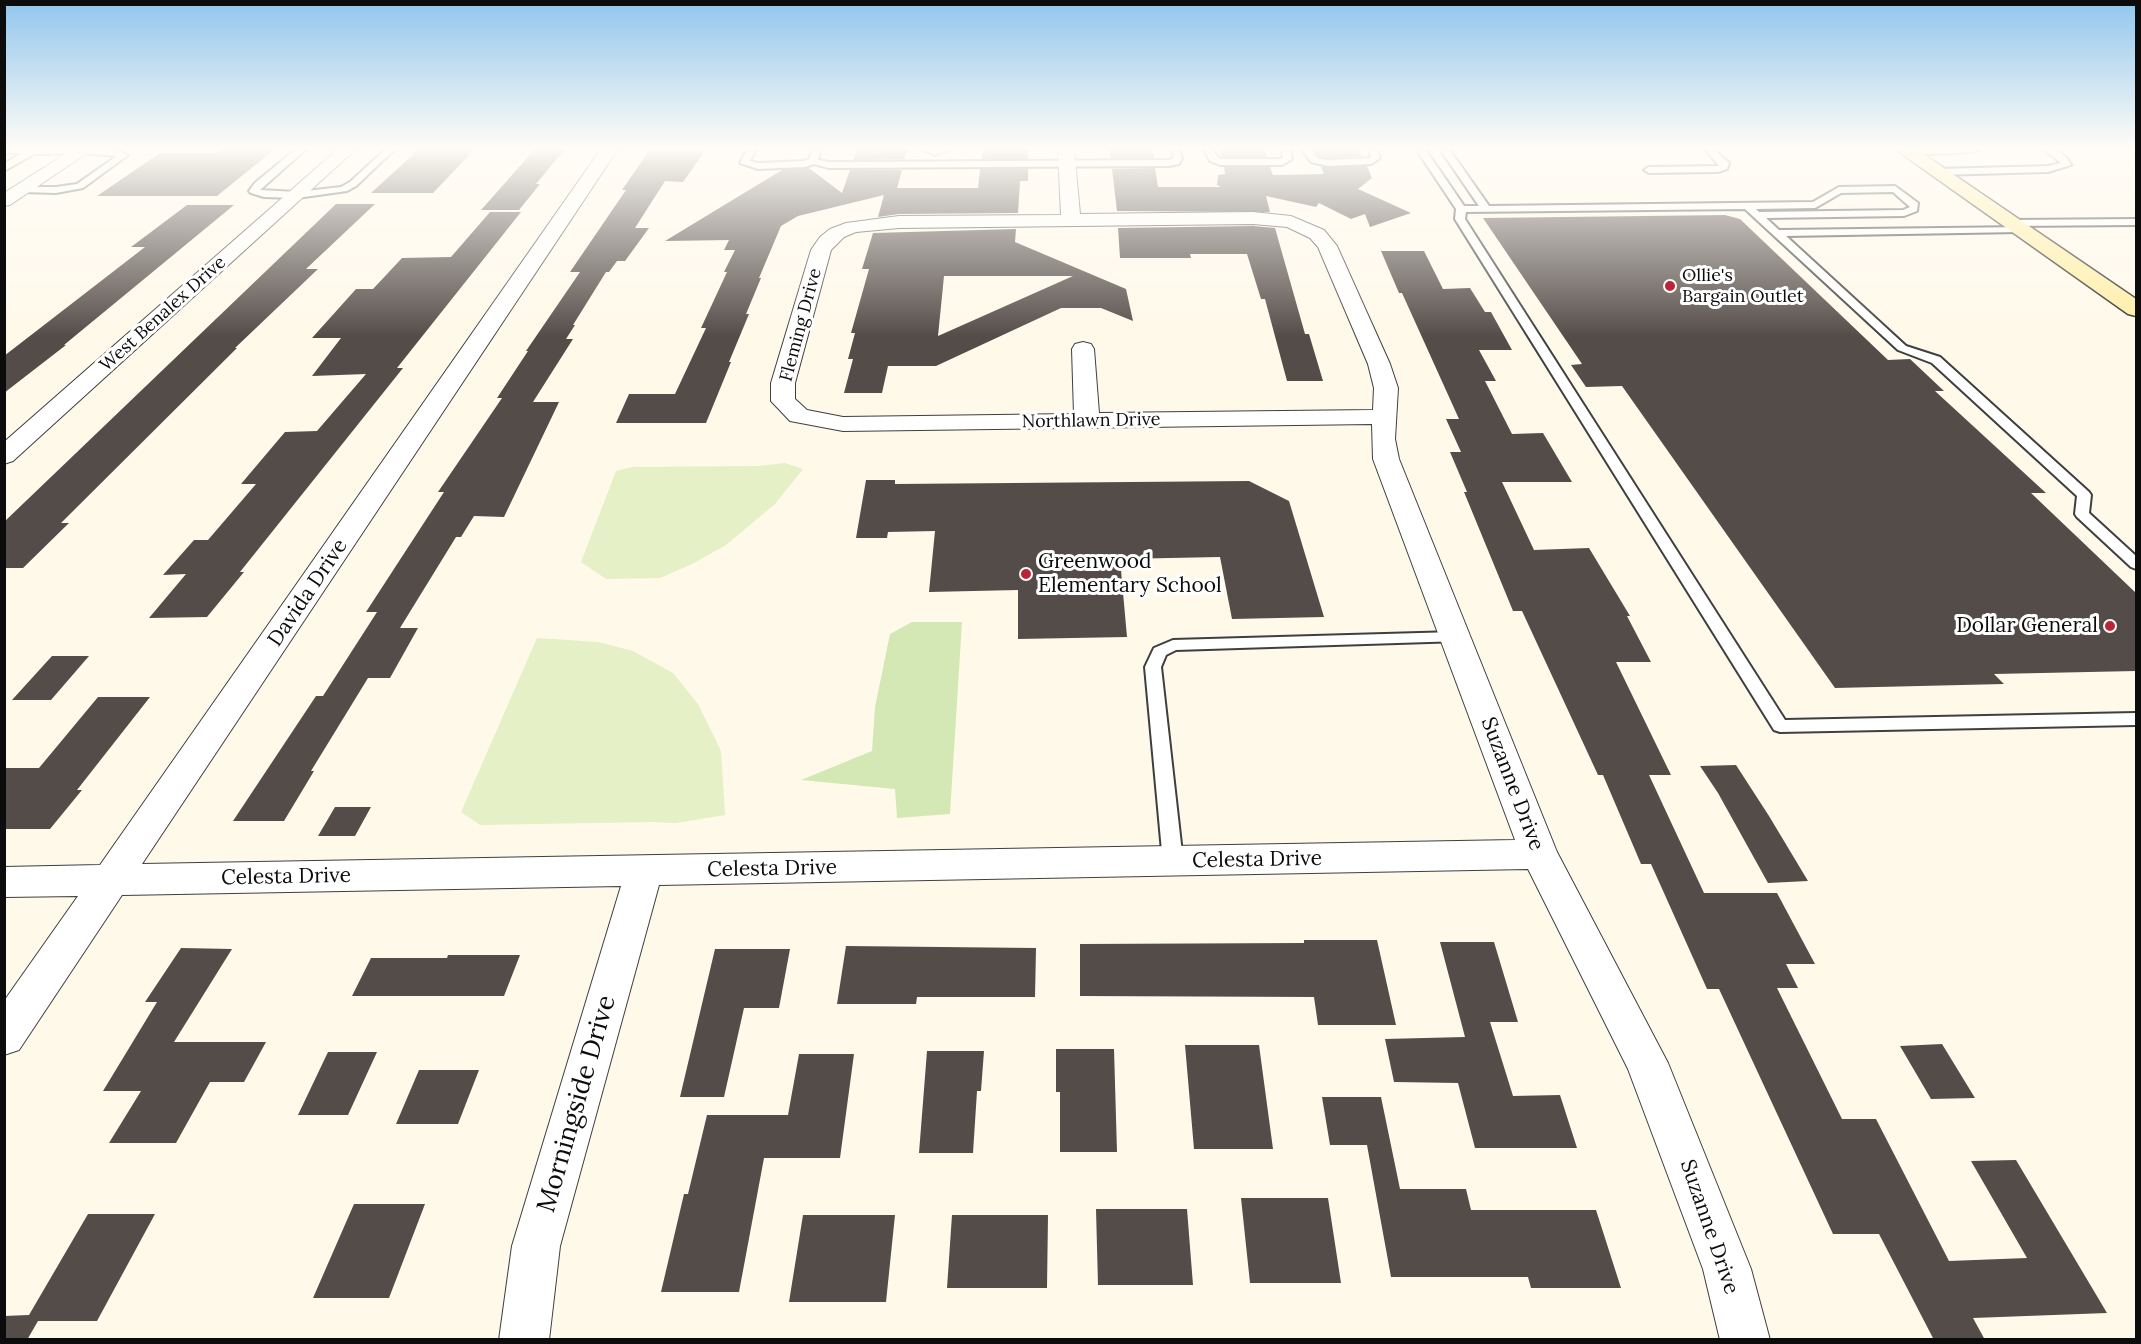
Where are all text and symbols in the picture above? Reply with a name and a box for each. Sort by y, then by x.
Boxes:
street label: West Benalex Drive [96,252,230,376]
place label: Ollie's Bargain Outlet [1682,265,1804,308]
street label: Fleming Drive [776,266,826,384]
marker: Ollie's Bargain Outlet [1663,279,1677,293]
street label: Northlawn Drive [1021,409,1161,433]
street label: Davida Drive [263,535,353,651]
place label: Greenwood Elementary School [1038,549,1222,599]
marker: Greenwood Elementary School [1019,567,1033,581]
place label: Dollar General [1956,613,2098,639]
marker: Dollar General [2103,619,2117,633]
street label: Suzanne Drive [1475,714,1549,854]
street label: Celesta Drive [1192,846,1322,874]
street label: Celesta Drive [707,855,837,883]
street label: Celesta Drive [221,863,351,891]
street label: Morningside Drive [531,992,623,1216]
street label: Suzanne Drive [1674,1156,1744,1298]

